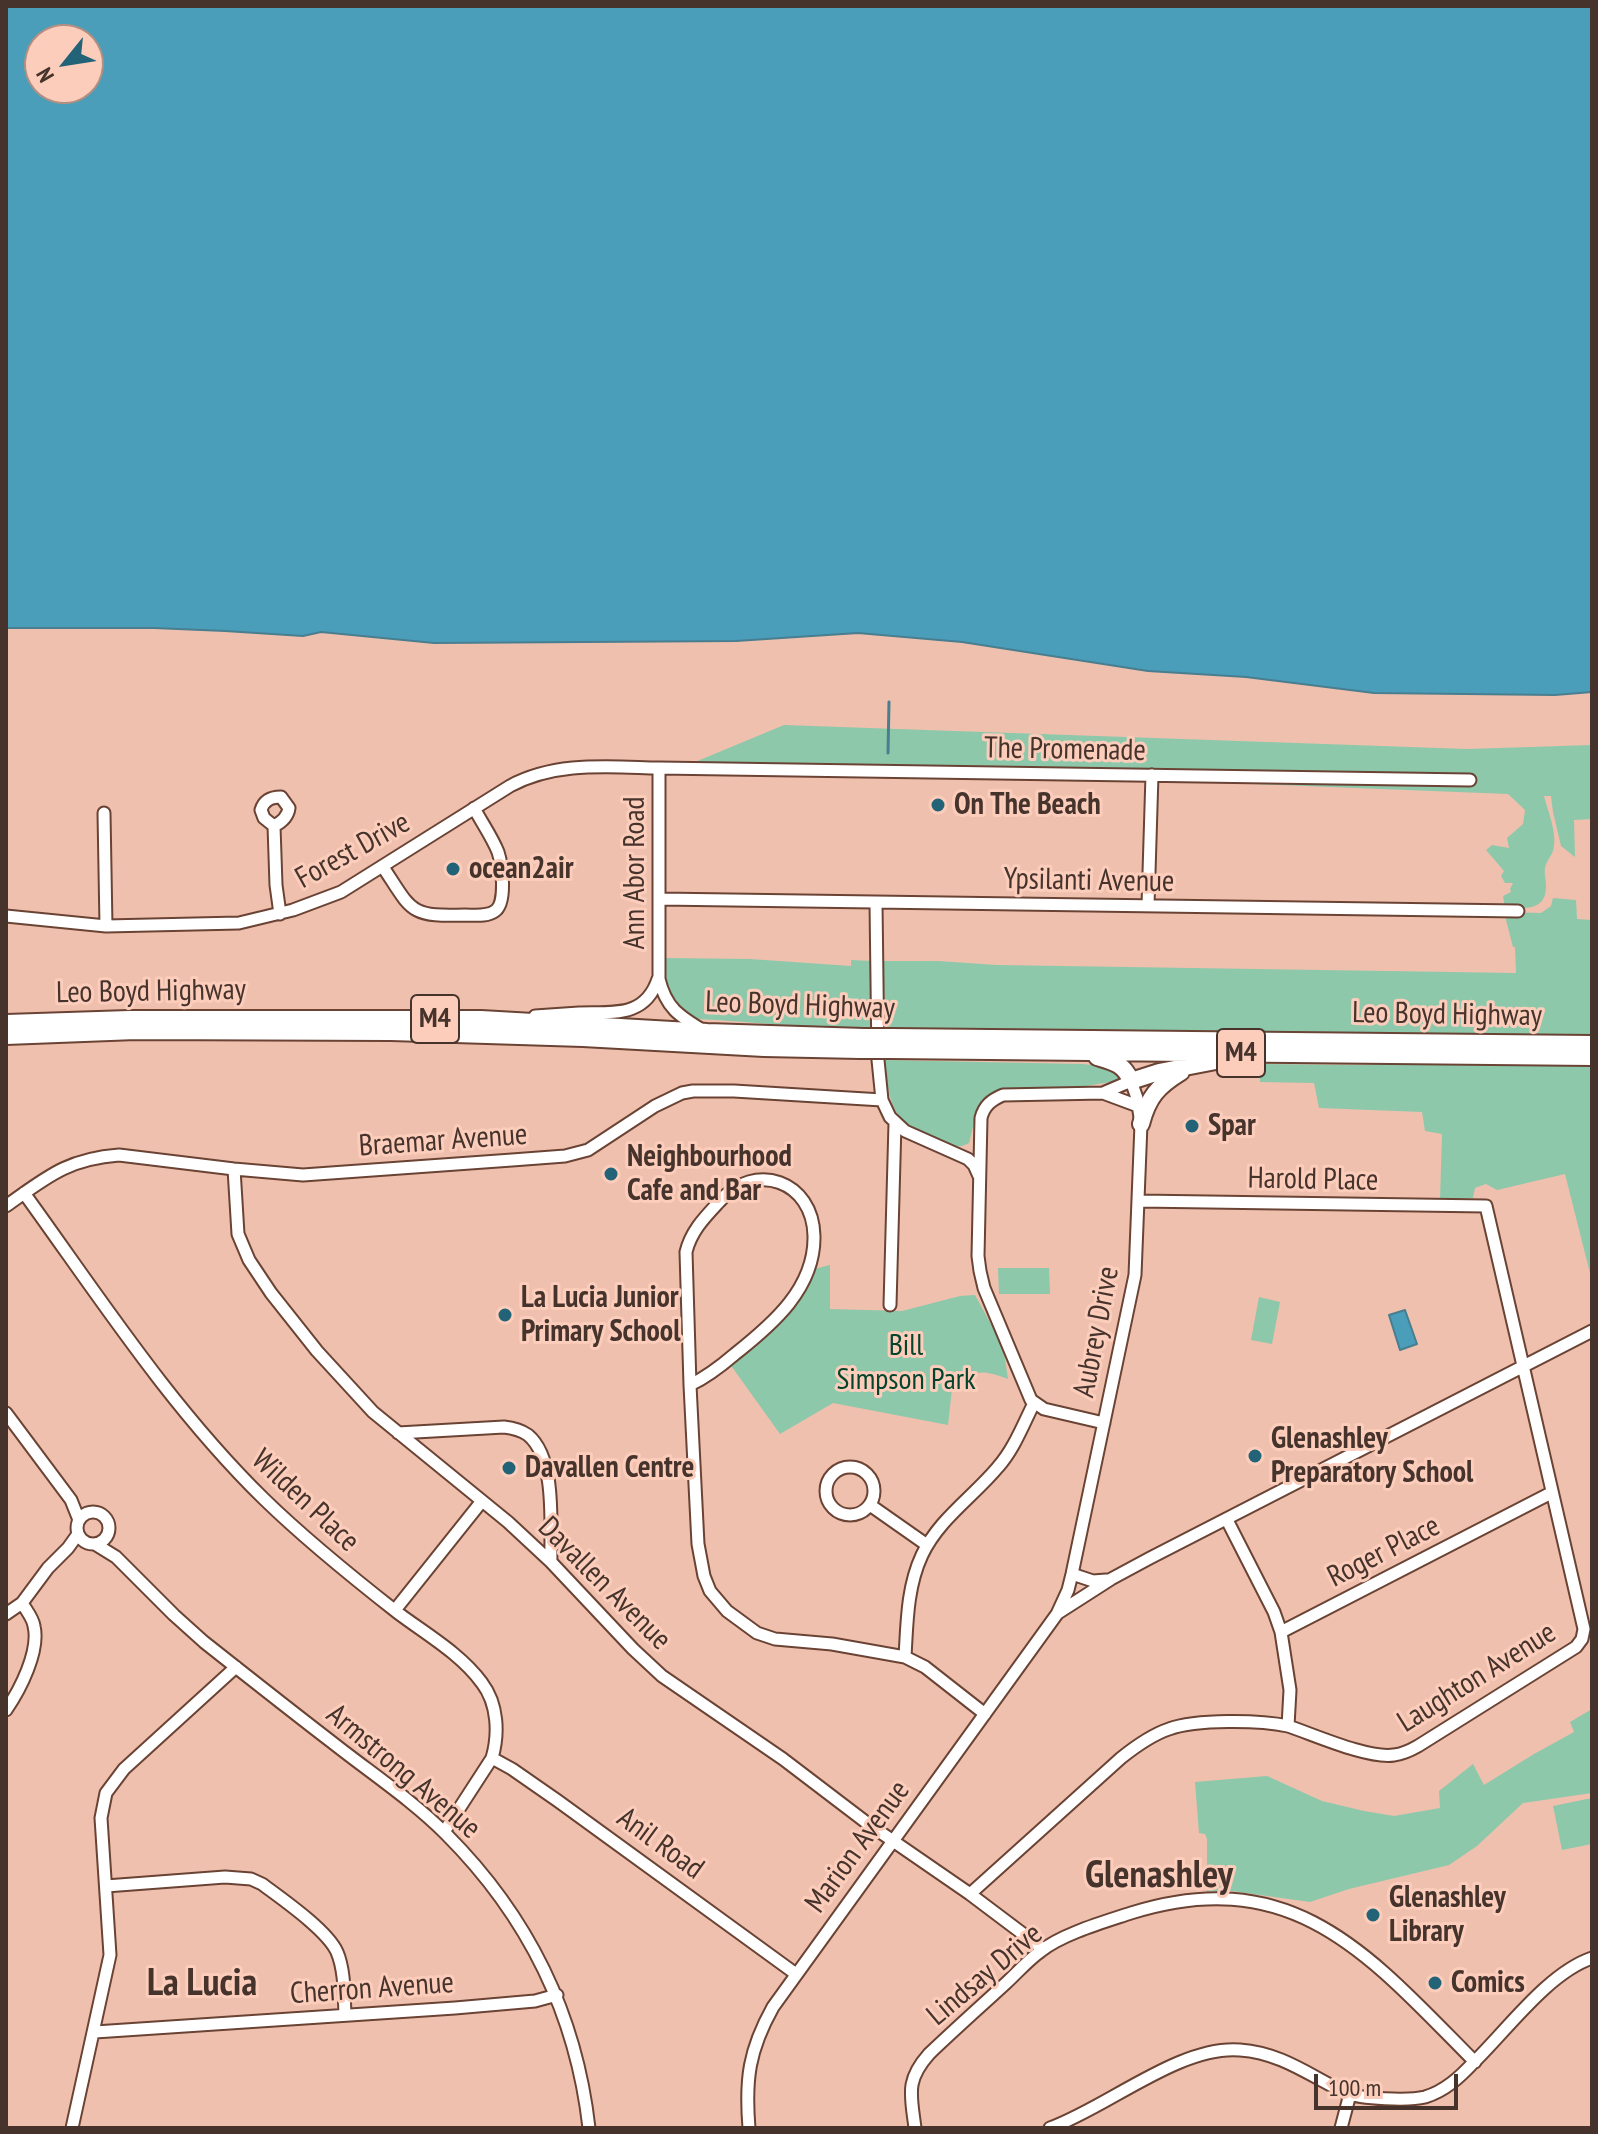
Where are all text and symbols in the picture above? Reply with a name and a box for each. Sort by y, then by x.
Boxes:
north arrow [24,24,104,104]
text: N [30,63,60,87]
street label: The Promenade [984,731,1146,769]
place label: On The Beach [954,787,1101,823]
marker: On The Beach [929,796,947,814]
street label: Ann Abor Road [617,797,653,949]
street label: Forest Drive [290,805,416,897]
place label: ocean2air [469,851,573,887]
marker: ocean2air [444,860,462,878]
street label: Ypsilanti Avenue [1003,862,1175,900]
street label: Leo Boyd Highway [56,972,246,1012]
street label: Leo Boyd Highway [705,985,895,1027]
road number: M4 [411,995,459,1043]
street label: Leo Boyd Highway [1352,995,1542,1035]
road number: M4 [1217,1029,1265,1077]
place label: Spar [1208,1108,1256,1144]
street label: Braemar Avenue [358,1117,528,1165]
marker: Spar [1183,1117,1201,1135]
place label: Neighbourhood Cafe and Bar [627,1139,792,1210]
street label: Harold Place [1247,1161,1379,1199]
marker: Neighbourhood Cafe and Bar [602,1165,620,1183]
street label: Aubrey Drive [1067,1264,1127,1400]
place label: La Lucia Junior Primary School [521,1280,681,1350]
marker: La Lucia Junior Primary School [496,1306,514,1324]
park label: Bill Simpson Park [836,1328,976,1398]
place label: Glenashley Preparatory School [1271,1421,1473,1492]
street label: Wilden Place [244,1442,366,1560]
marker: Glenashley Preparatory School [1246,1447,1264,1465]
place label: Davallen Centre [525,1450,694,1486]
marker: Davallen Centre [500,1459,518,1477]
street label: Roger Place [1322,1508,1446,1596]
street label: Davallen Avenue [530,1510,678,1658]
street label: Laughton Avenue [1391,1615,1563,1741]
street label: Armstrong Avenue [319,1697,487,1847]
street label: Marion Avenue [798,1774,918,1920]
street label: Anil Road [610,1801,710,1887]
district label: Glenashley [1085,1853,1233,1899]
place label: Glenashley Library [1389,1880,1506,1950]
marker: Glenashley Library [1364,1906,1382,1924]
street label: Lindsay Drive [920,1916,1050,2034]
district label: La Lucia [147,1961,257,2007]
street label: Cherron Avenue [289,1965,455,2013]
place label: Comics [1451,1965,1525,2001]
marker: Comics [1426,1974,1444,1992]
scale bar [1318,2058,1462,2108]
text: 100 m [1328,2072,1381,2103]

